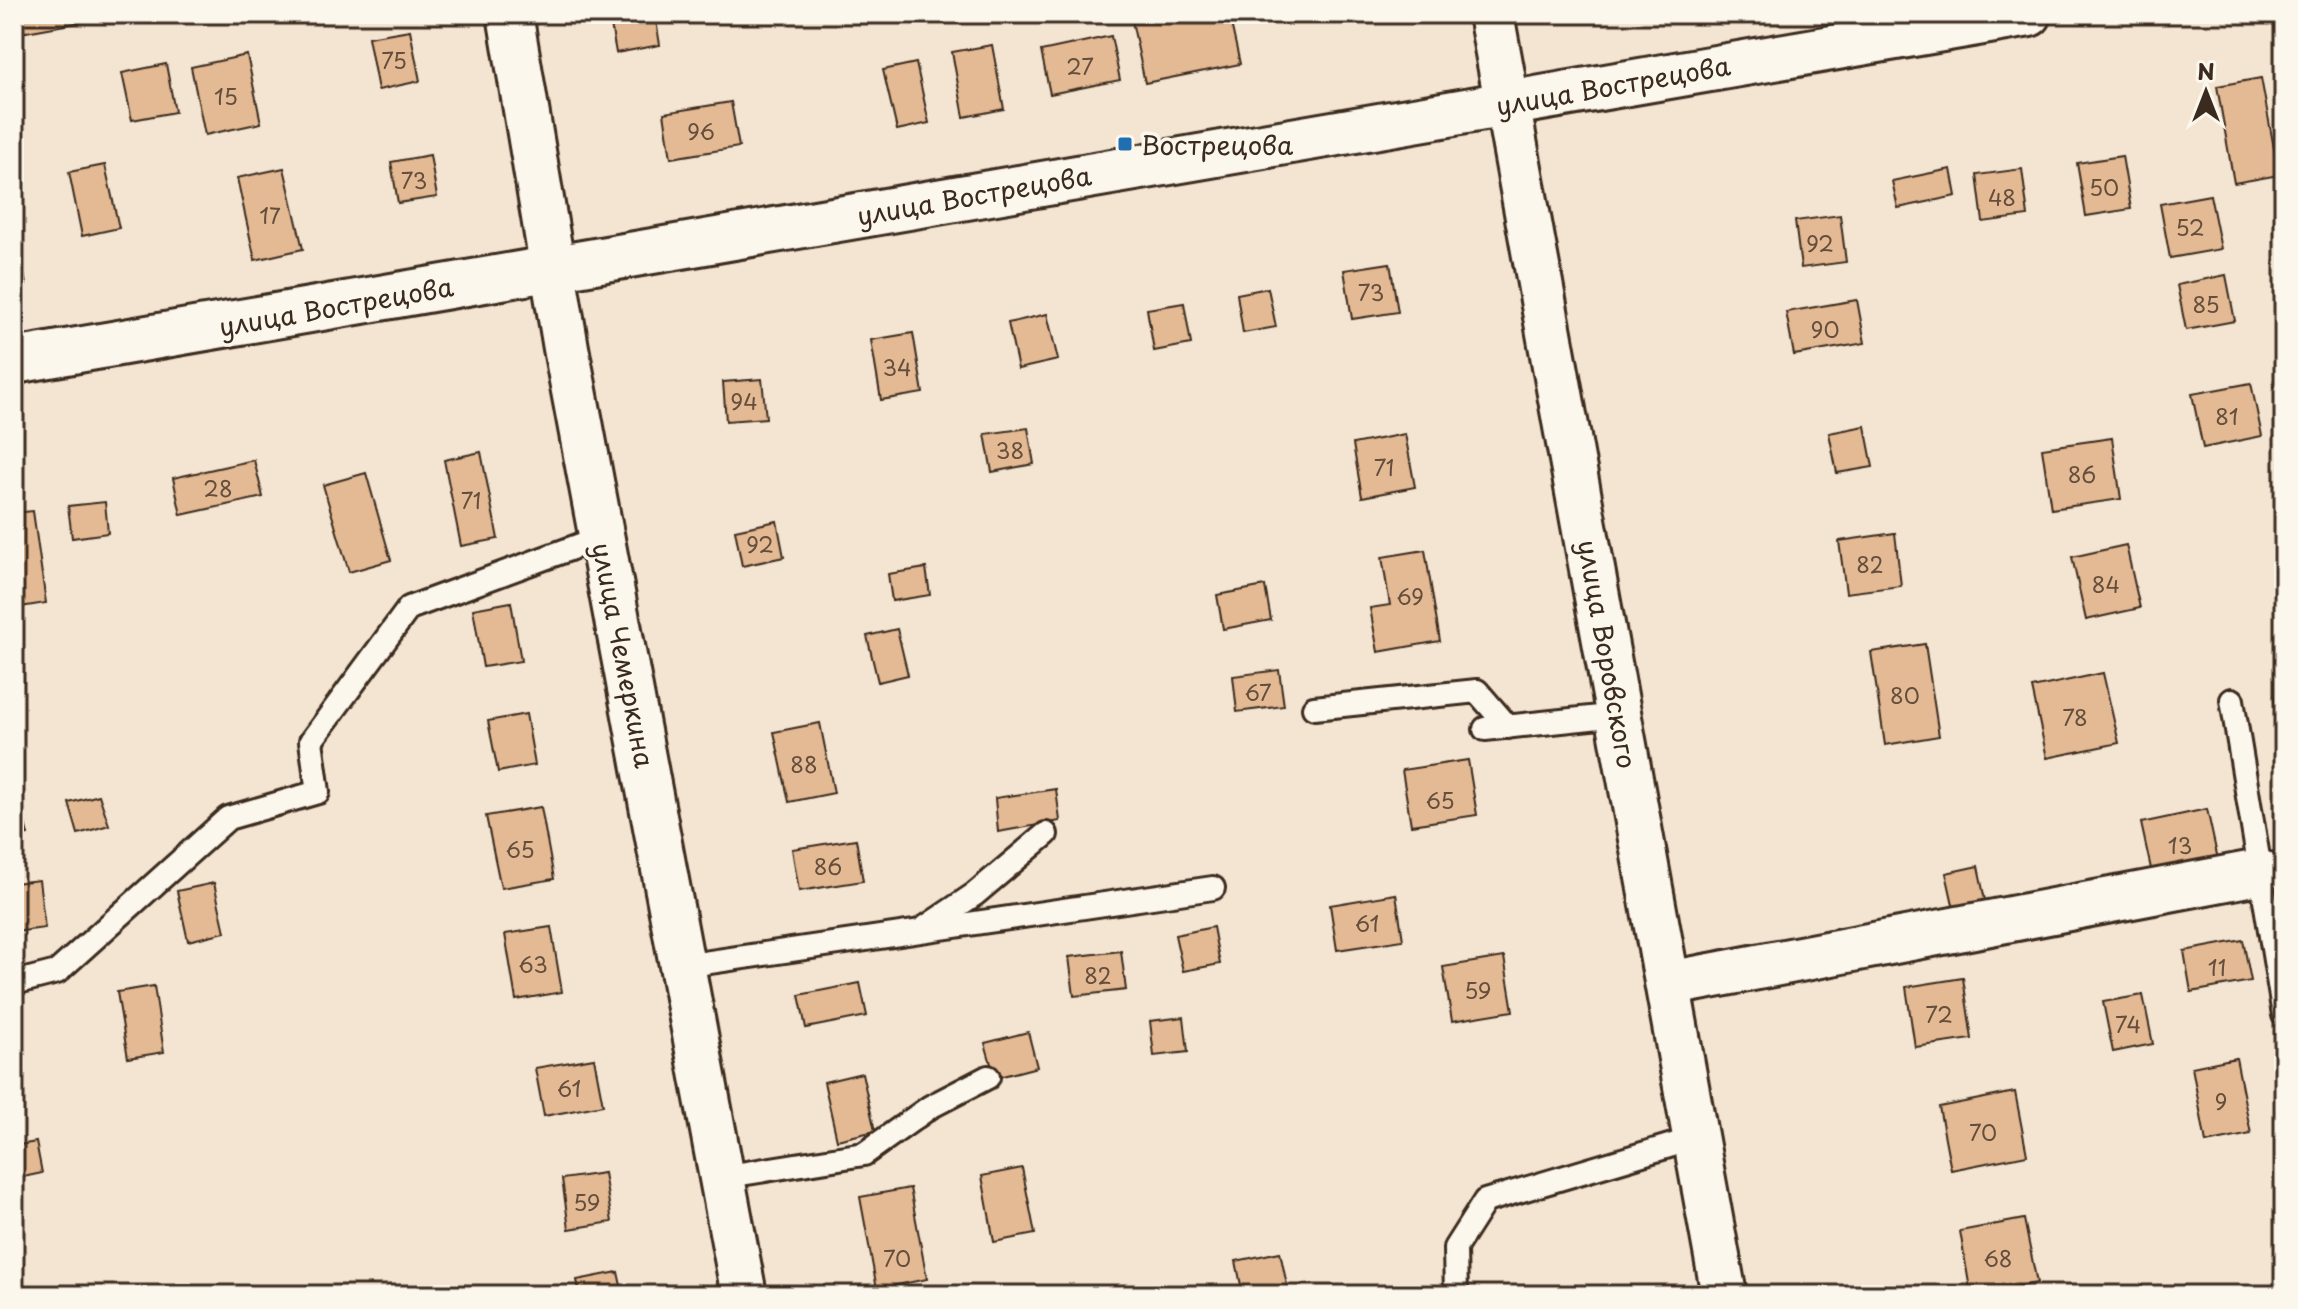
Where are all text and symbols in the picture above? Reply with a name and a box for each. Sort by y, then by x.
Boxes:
house number: 75 [381,43,407,76]
street label: улица Вострецова [1493,45,1734,125]
house number: 27 [1066,49,1094,82]
north arrow [2166,52,2246,132]
text: N [2197,54,2215,87]
house number: 15 [214,79,238,112]
house number: 96 [687,114,715,147]
place label: Вострецова [1141,125,1294,164]
marker: Вострецова [1116,135,1134,153]
street label: улица Вострецова [854,155,1095,235]
house number: 73 [401,163,427,196]
house number: 50 [2089,170,2119,203]
house number: 48 [1988,180,2016,213]
house number: 17 [259,198,281,231]
house number: 52 [2175,210,2205,243]
house number: 92 [1806,226,1834,259]
street label: улица Вострецова [216,266,457,346]
house number: 73 [1358,275,1384,308]
house number: 85 [2192,287,2220,320]
house number: 90 [1811,312,1839,345]
house number: 34 [882,350,912,383]
house number: 94 [730,384,758,417]
house number: 81 [2215,399,2239,432]
house number: 38 [996,433,1024,466]
house number: 71 [1374,450,1394,483]
house number: 86 [2068,457,2096,490]
house number: 28 [203,471,233,504]
house number: 71 [461,483,481,516]
house number: 92 [746,527,774,560]
street label: улица Воровского [1569,536,1647,772]
street label: улица Чемеркина [583,539,665,772]
house number: 82 [1856,547,1884,580]
house number: 84 [2092,567,2120,600]
house number: 69 [1396,579,1424,612]
house number: 67 [1245,675,1271,708]
house number: 80 [1890,678,1920,711]
house number: 78 [2062,700,2088,733]
house number: 88 [790,747,818,780]
house number: 65 [1425,783,1455,816]
house number: 13 [2168,828,2192,861]
house number: 65 [505,832,535,865]
house number: 86 [814,849,842,882]
house number: 61 [1355,906,1379,939]
house number: 63 [518,947,548,980]
house number: 11 [2208,950,2226,983]
house number: 82 [1084,958,1112,991]
house number: 59 [1464,973,1492,1006]
house number: 72 [1925,997,1953,1030]
house number: 74 [2115,1007,2141,1040]
house number: 61 [557,1071,581,1104]
house number: 9 [2215,1084,2227,1117]
house number: 70 [1969,1115,1997,1148]
house number: 59 [573,1185,601,1218]
house number: 70 [883,1241,911,1274]
house number: 68 [1984,1241,2012,1274]

